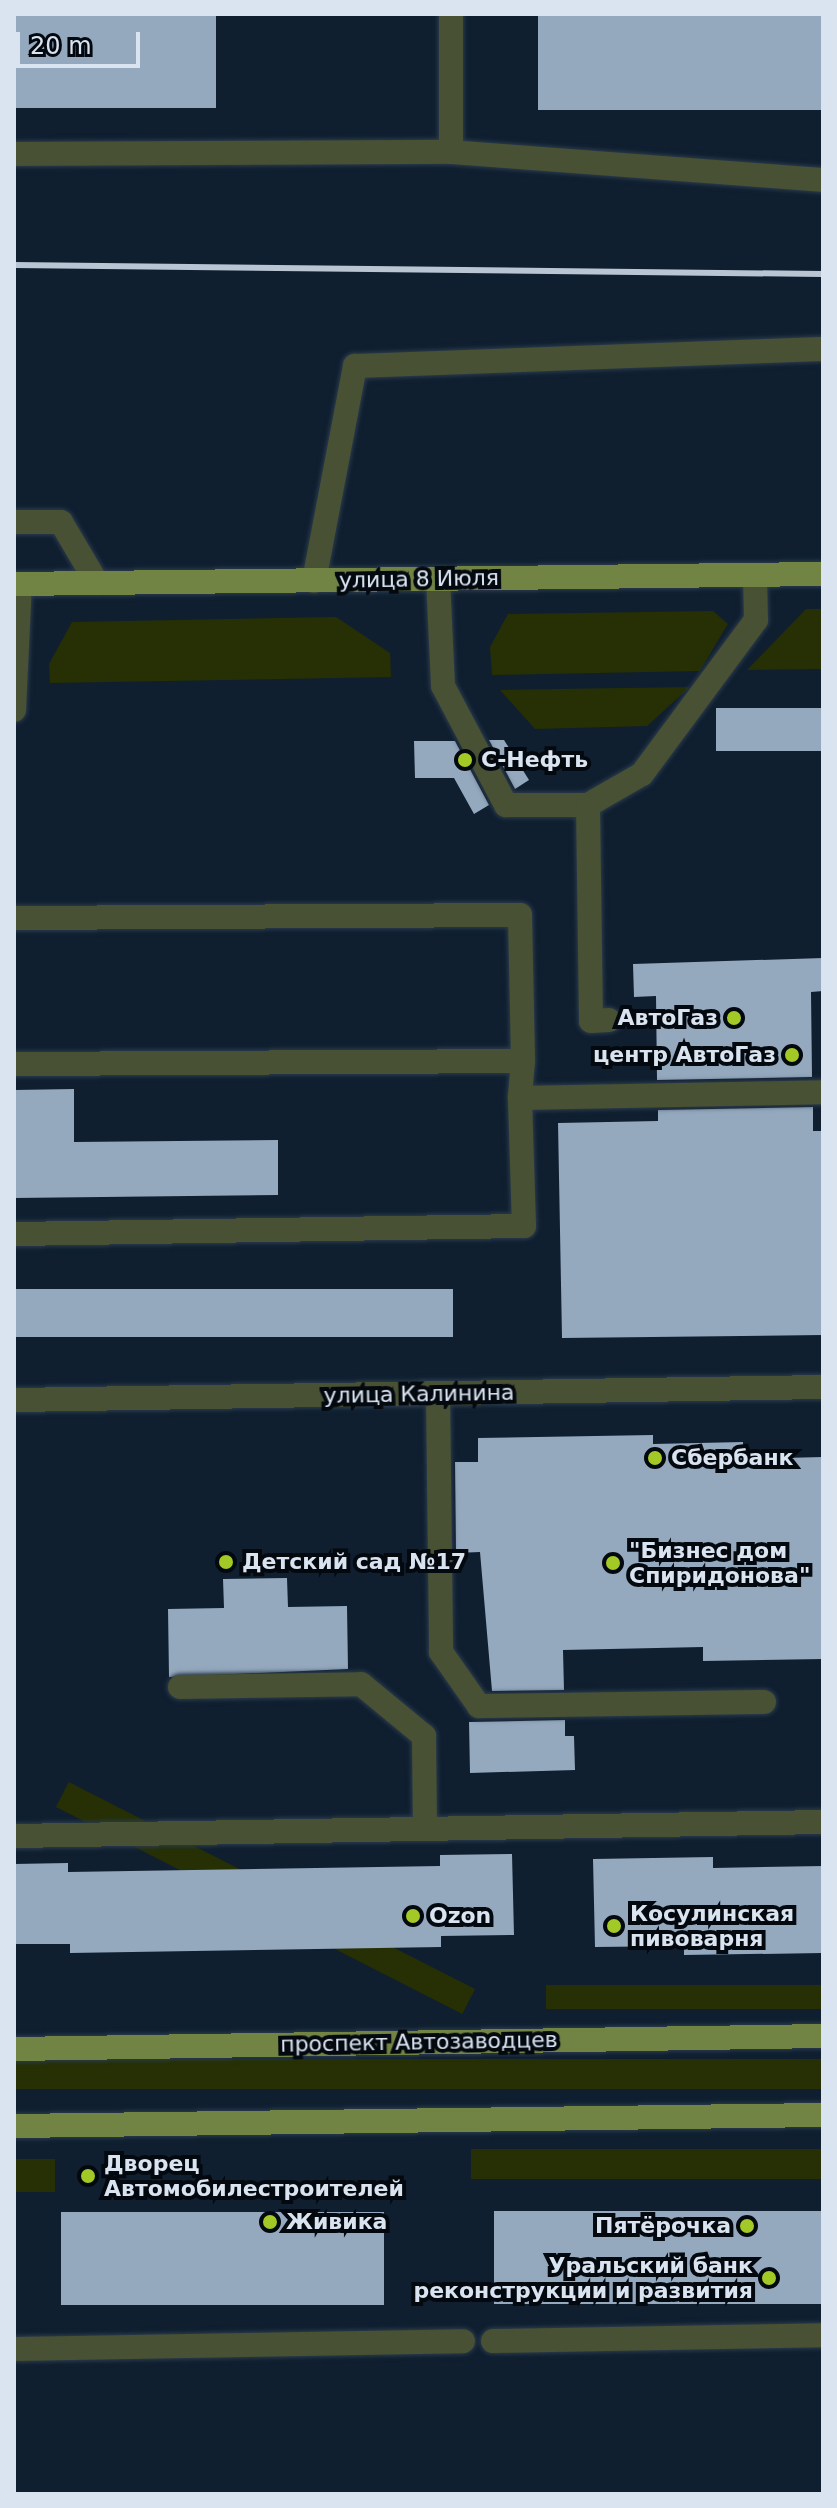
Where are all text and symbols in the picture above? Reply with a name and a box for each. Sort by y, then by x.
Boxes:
scale bar [20,16,144,66]
text: 20 m [30,32,92,60]
street label: улица 8 Июля [339,564,499,594]
place label: С-Нефть [481,747,588,773]
marker: С-Нефть [456,751,474,769]
place label: АвтоГаз [618,1005,718,1031]
marker: АвтоГаз [725,1009,743,1027]
place label: центр АвтоГаз [593,1042,776,1068]
marker: центр АвтоГаз [783,1046,801,1064]
street label: улица Калинина [323,1379,515,1409]
place label: Сбербанк [671,1445,794,1471]
marker: Сбербанк [646,1449,664,1467]
place label: "Бизнес дом Спиридонова" [629,1537,810,1588]
place label: Детский сад №17 [242,1549,466,1575]
marker: Детский сад №17 [217,1553,235,1571]
marker: "Бизнес дом Спиридонова" [604,1554,622,1572]
place label: Косулинская пивоварня [630,1900,794,1952]
place label: Ozon [429,1903,491,1929]
marker: Ozon [404,1907,422,1925]
marker: Косулинская пивоварня [605,1917,623,1935]
street label: проспект Автозаводцев [280,2026,558,2058]
place label: Дворец Автомобилестроителей [104,2150,404,2202]
marker: Дворец Автомобилестроителей [79,2167,97,2185]
place label: Живика [286,2209,387,2235]
marker: Живика [261,2213,279,2231]
place label: Пятёрочка [595,2213,731,2239]
marker: Пятёрочка [738,2217,756,2235]
place label: Уральский банк реконструкции и развития [413,2252,753,2304]
marker: Уральский банк реконструкции и развития [760,2269,778,2287]

